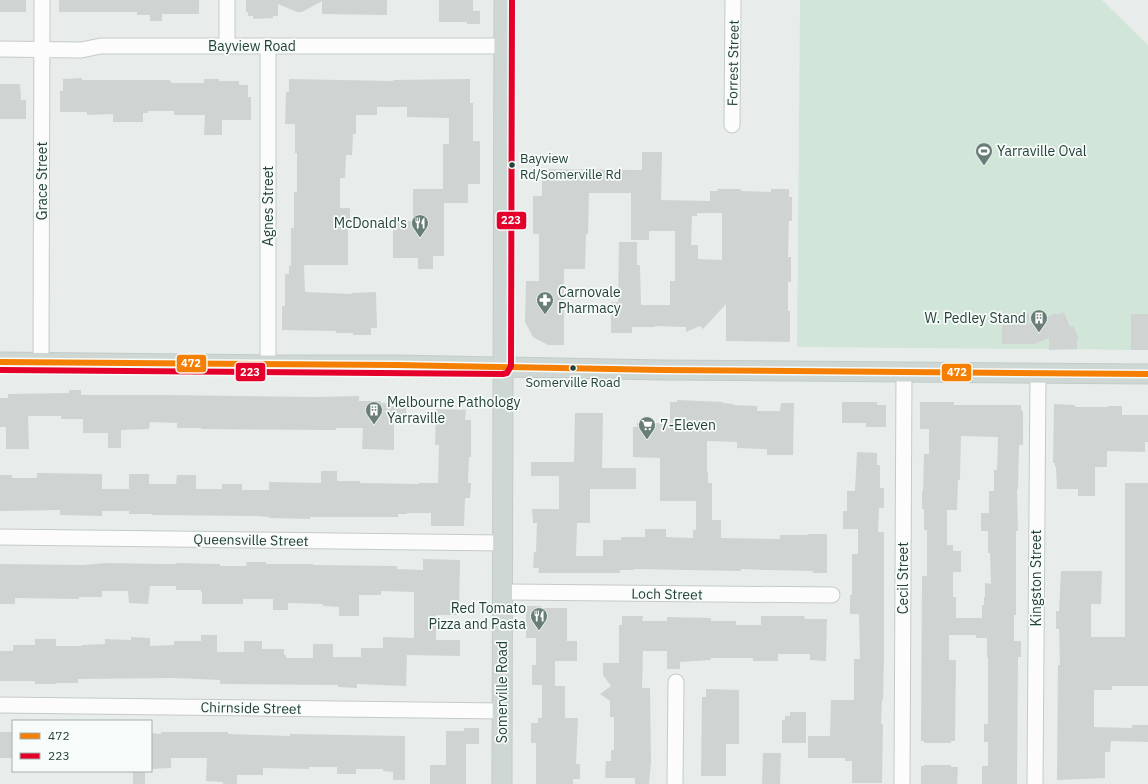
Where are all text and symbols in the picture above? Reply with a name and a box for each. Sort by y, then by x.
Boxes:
street label: Forrest Street [723,19,743,106]
street label: Bayview Road [208,37,296,55]
sports icon: Yarraville Oval [974,141,994,166]
street label: Grace Street [33,142,51,220]
place label: Yarraville Oval [997,142,1087,160]
place label: Bayview Rd/Somerville Rd [520,150,621,183]
marker: Bayview Rd/Somerville Rd [507,160,517,170]
street label: Agnes Street [259,166,277,246]
line badge: 223 [496,211,527,230]
restaurant icon: McDonald's [410,213,430,238]
text: 223 [501,213,521,227]
place label: McDonald's [334,214,407,232]
place label: Carnovale Pharmacy [558,283,621,317]
pharmacy icon: Carnovale Pharmacy [535,290,555,315]
building icon: W. Pedley Stand [1029,308,1049,333]
place label: W. Pedley Stand [925,309,1026,327]
line badge: 472 [176,354,207,373]
text: 472 [181,356,201,370]
line badge: 223 [235,362,266,382]
marker: Somerville Road [568,363,578,373]
line badge: 472 [941,363,972,382]
text: 223 [240,365,260,379]
text: 472 [947,365,967,379]
place label: Somerville Road [526,374,620,391]
place label: Melbourne Pathology Yarraville [387,393,520,427]
building icon: Melbourne Pathology Yarraville [364,400,384,425]
supermarket icon: 7-Eleven [637,415,657,440]
place label: 7-Eleven [660,416,716,434]
street label: Queensville Street [193,530,309,550]
street label: Kingston Street [1027,530,1045,626]
street label: Cecil Street [894,542,912,614]
street label: Loch Street [631,584,703,604]
place label: Red Tomato Pizza and Pasta [428,599,527,633]
restaurant icon: Red Tomato Pizza and Pasta [529,606,549,631]
street label: Somerville Road [493,641,511,743]
street label: Chirnside Street [200,698,302,718]
legend [12,720,152,772]
text: 472 [48,728,70,743]
text: 223 [48,748,70,763]

